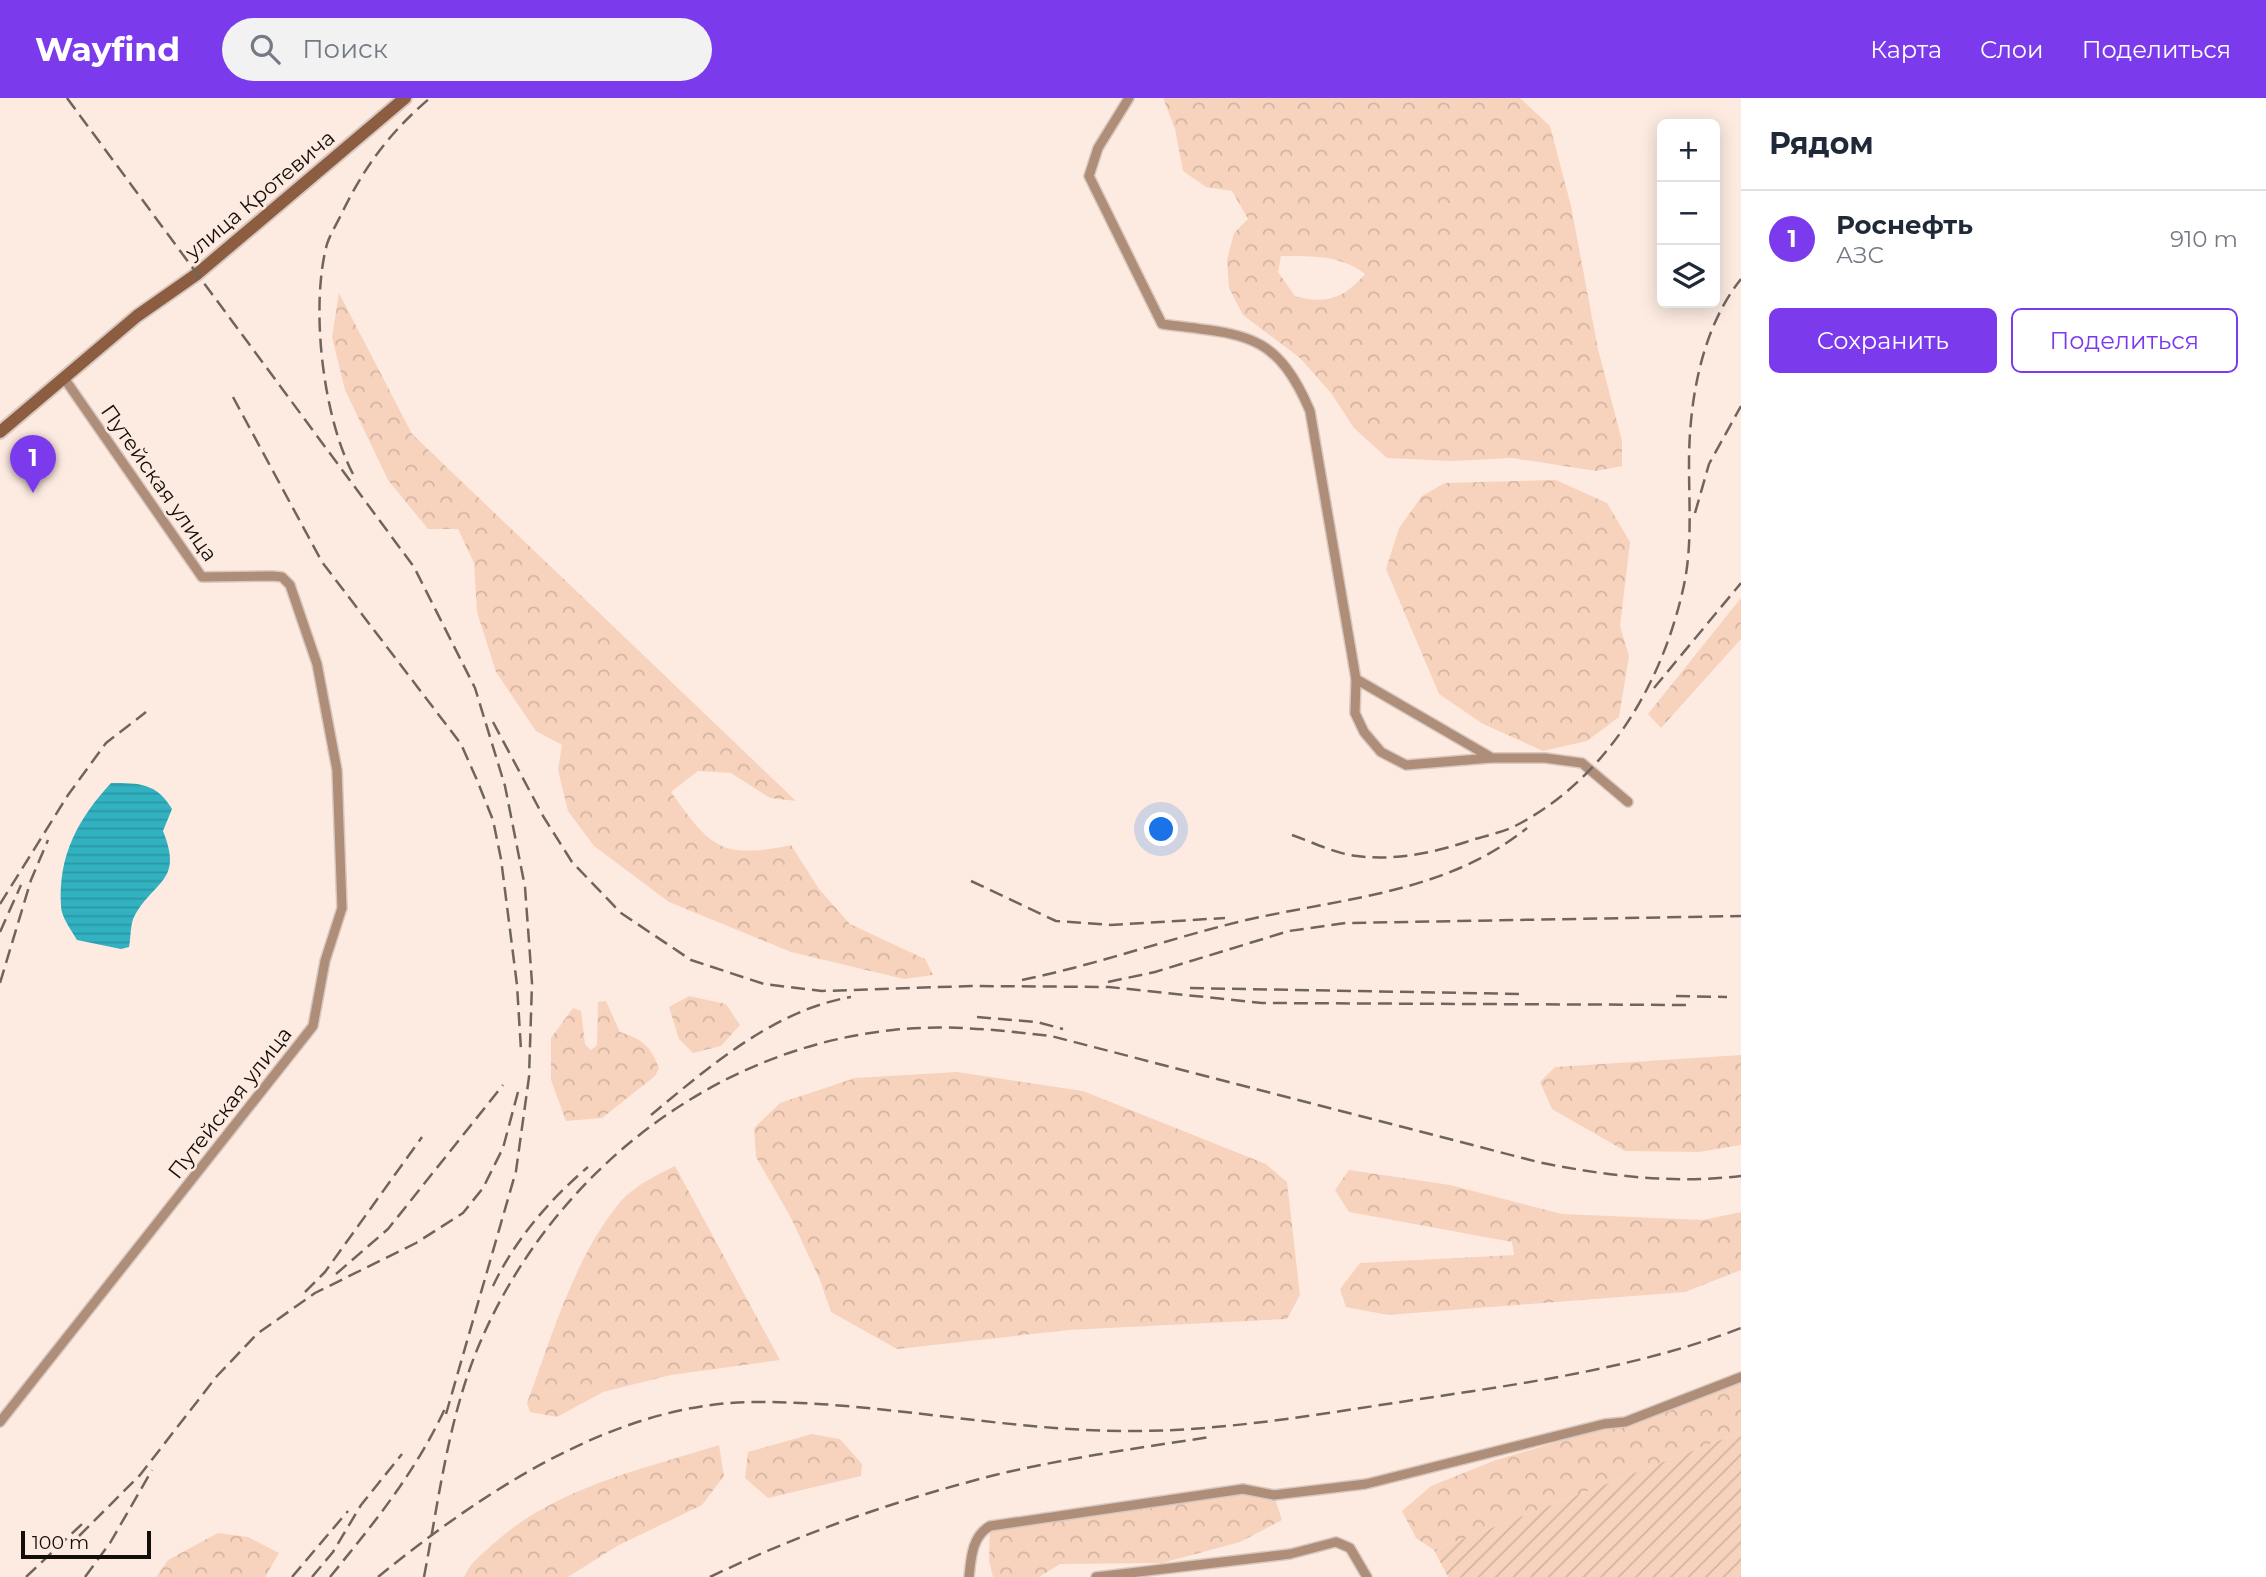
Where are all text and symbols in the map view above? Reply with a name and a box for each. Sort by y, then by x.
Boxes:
search box [222,18,712,81]
text: Wayfind [35,29,180,69]
icon: search [246,30,284,68]
text: Поиск [302,33,388,65]
text: Карта [1870,35,1942,64]
text: Слои [1980,35,2044,64]
text: Поделиться [2082,35,2231,64]
map controls [1657,119,1720,308]
button: + [1657,119,1720,182]
street label: улица Кротевича [179,125,339,265]
text: Рядом [1769,125,1874,162]
button: − [1657,182,1720,245]
text: Роснефть [1836,209,1973,241]
text: 1 [1787,225,1797,253]
text: 910 m [2170,225,2238,253]
text: АЗС [1836,241,1884,269]
button: layers [1657,245,1720,308]
button: Сохранить [1769,308,1997,373]
button: Поделиться [2011,308,2238,373]
street label: Путейская улица [96,399,223,566]
pin: 1 [10,435,56,493]
your location [1144,812,1178,846]
street label: Путейская улица [163,1022,297,1184]
scale bar [21,1528,150,1560]
text: 100 m [32,1531,89,1554]

